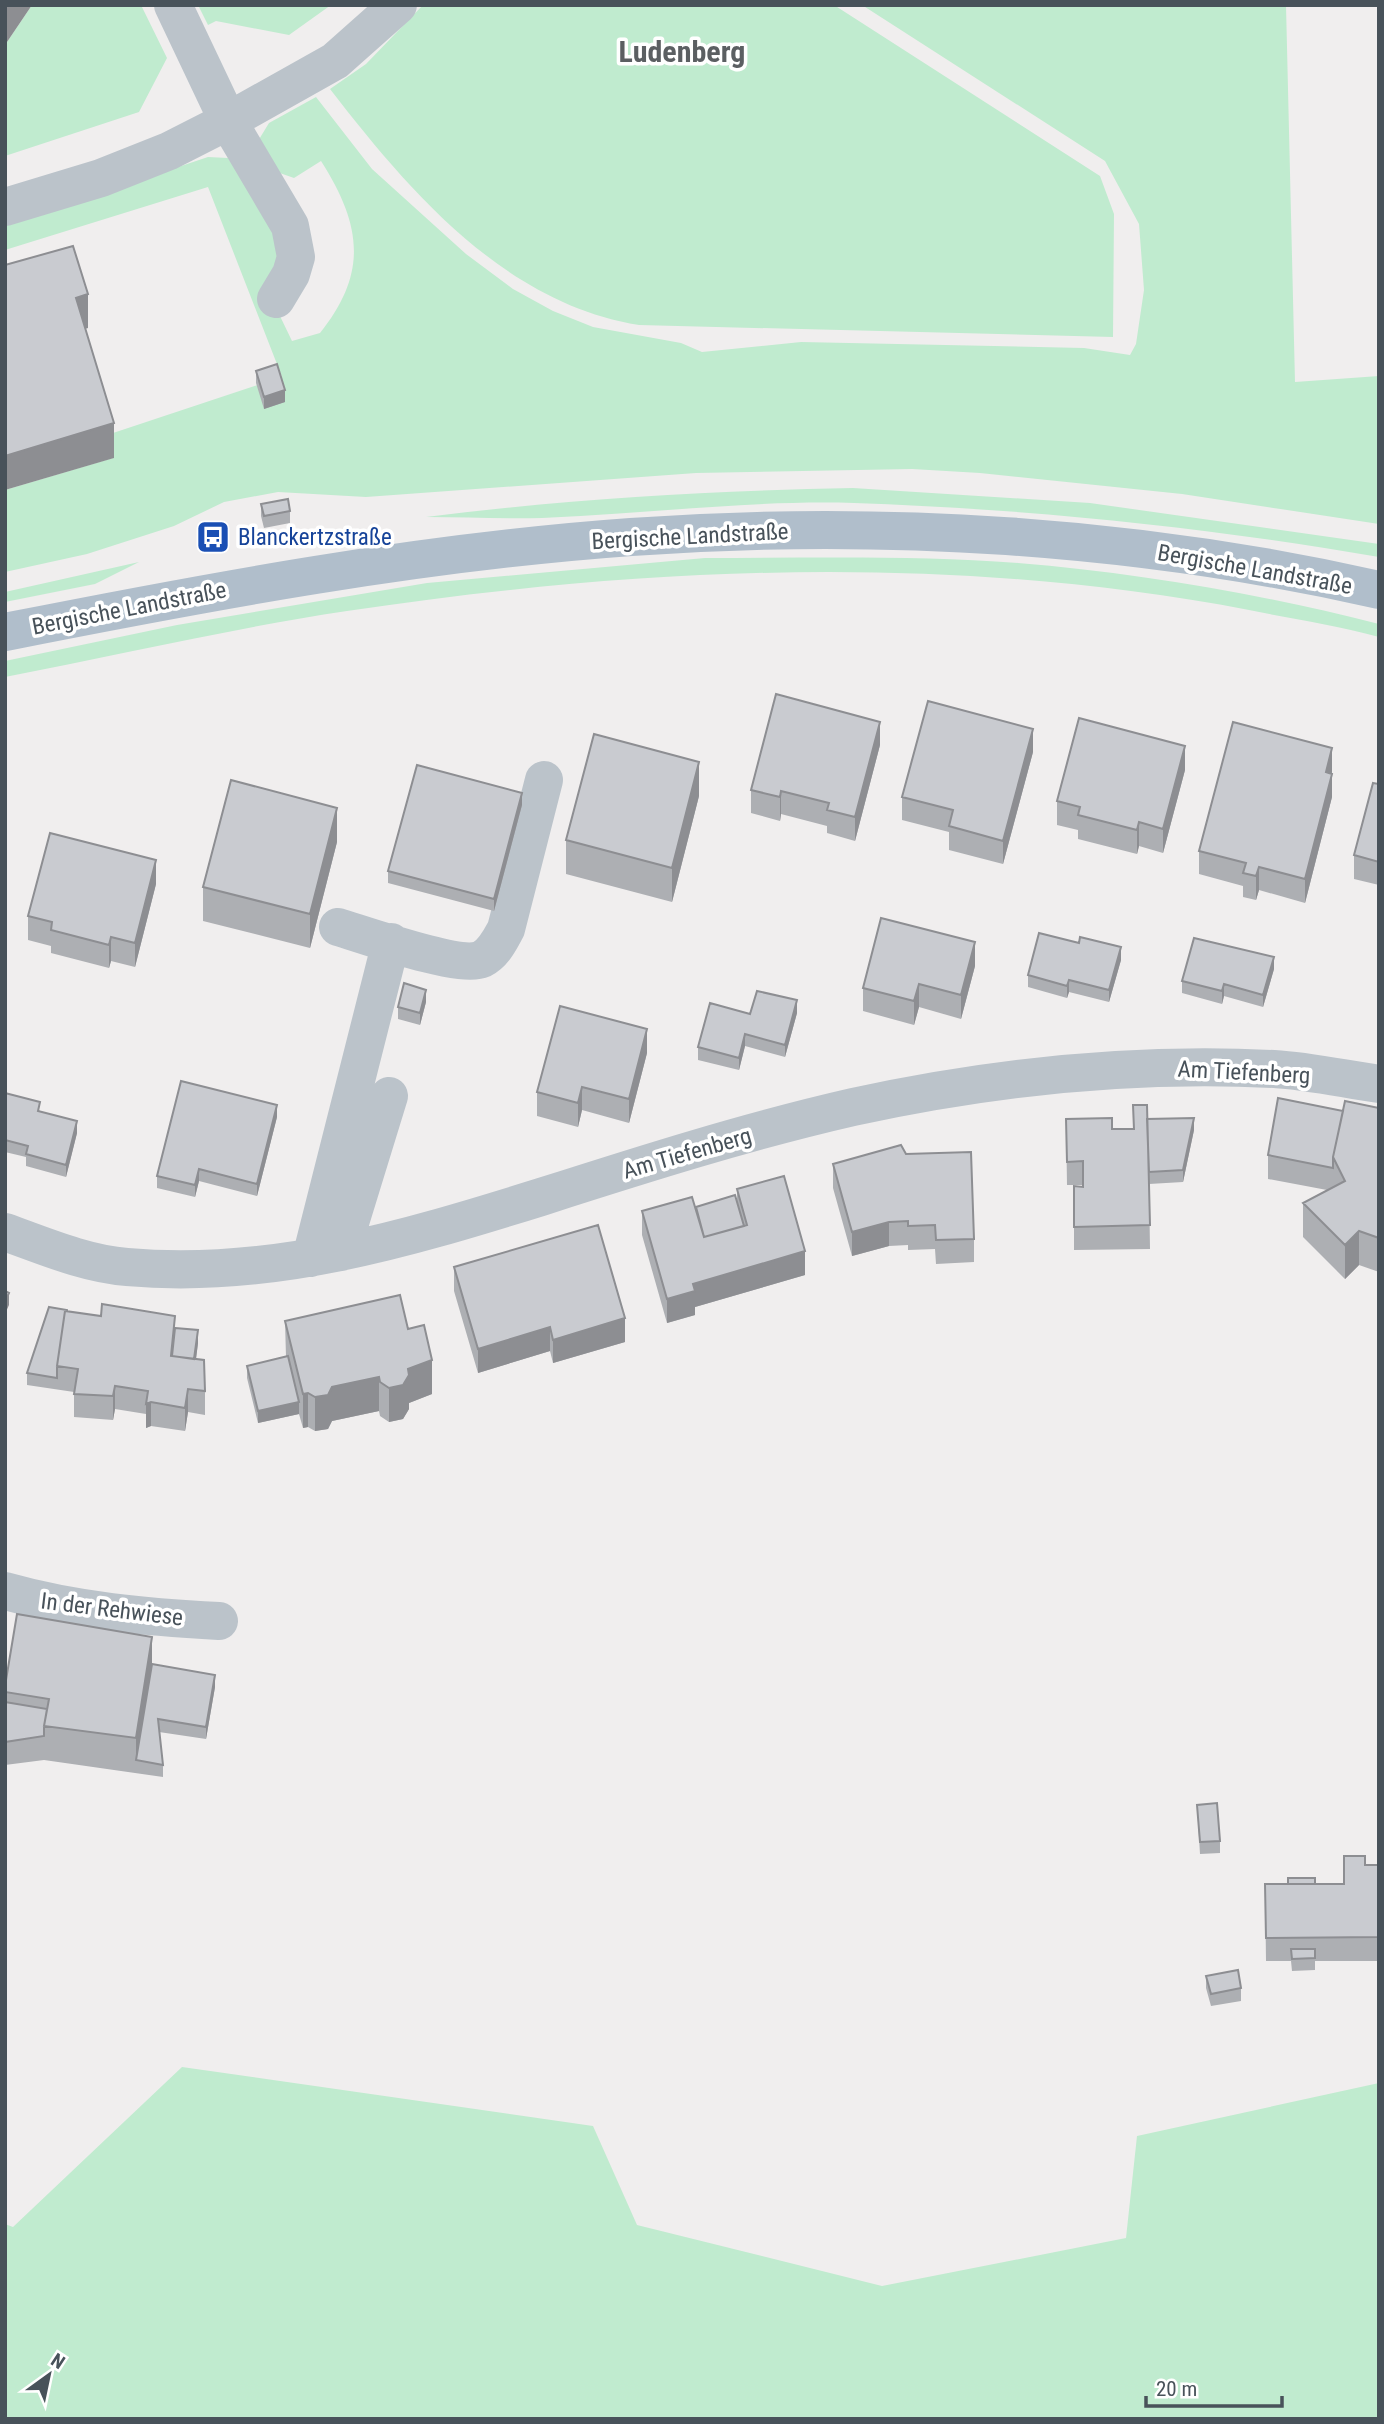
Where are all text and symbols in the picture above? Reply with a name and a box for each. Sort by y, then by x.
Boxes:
district label: Ludenberg [619,34,745,69]
bus stop icon: Blanckertzstraße [194,518,232,556]
street label: Bergische Landstraße [591,518,789,555]
place label: Blanckertzstraße [238,524,392,551]
street label: Bergische Landstraße [1155,539,1354,600]
street label: Bergische Landstraße [30,576,228,641]
street label: Am Tiefenberg [1177,1056,1311,1089]
street label: Am Tiefenberg [620,1122,755,1185]
street label: In der Rehwiese [39,1587,185,1632]
north arrow [14,2340,84,2410]
text: N [47,2348,69,2374]
scale bar [1146,2364,1282,2408]
text: 20 m [1156,2377,1197,2401]

